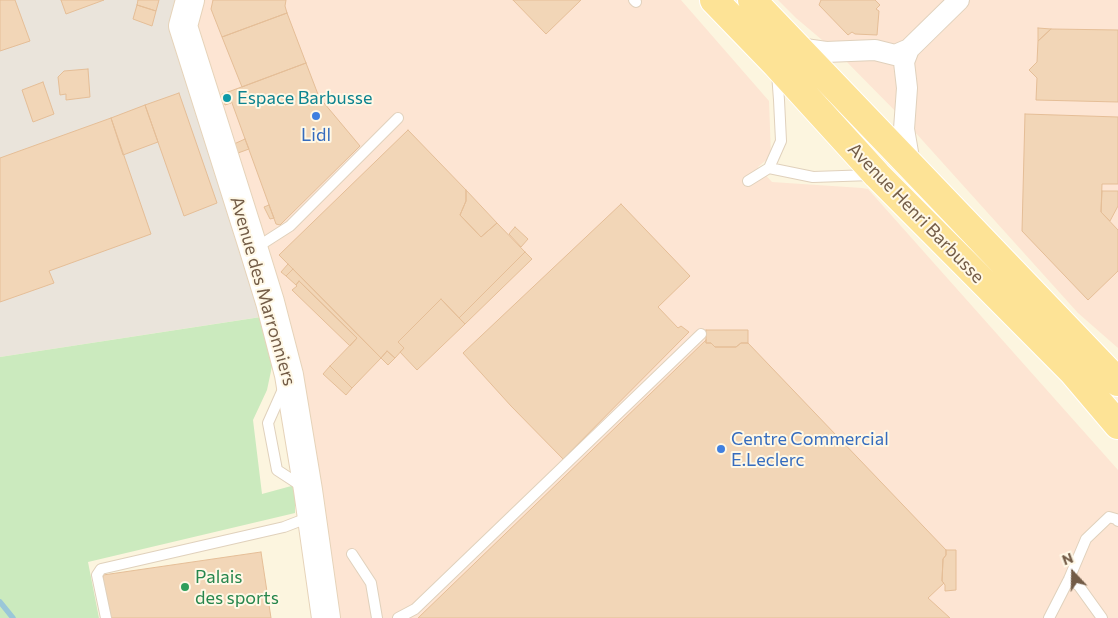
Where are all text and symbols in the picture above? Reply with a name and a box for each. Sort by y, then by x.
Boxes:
place label: Espace Barbusse [237,87,373,109]
marker: Espace Barbusse [221,92,233,104]
marker: Lidl [310,110,322,122]
place label: Lidl [301,124,331,146]
street label: Avenue Henri Barbusse [843,138,989,288]
street label: Avenue des Marronniers [226,194,300,388]
place label: Centre Commercial E.Leclerc [731,428,889,470]
marker: Centre Commercial E.Leclerc [715,443,727,455]
north arrow [1048,548,1098,598]
text: N [1059,549,1075,568]
place label: Palais des sports [195,566,279,608]
marker: Palais des sports [179,581,191,593]

